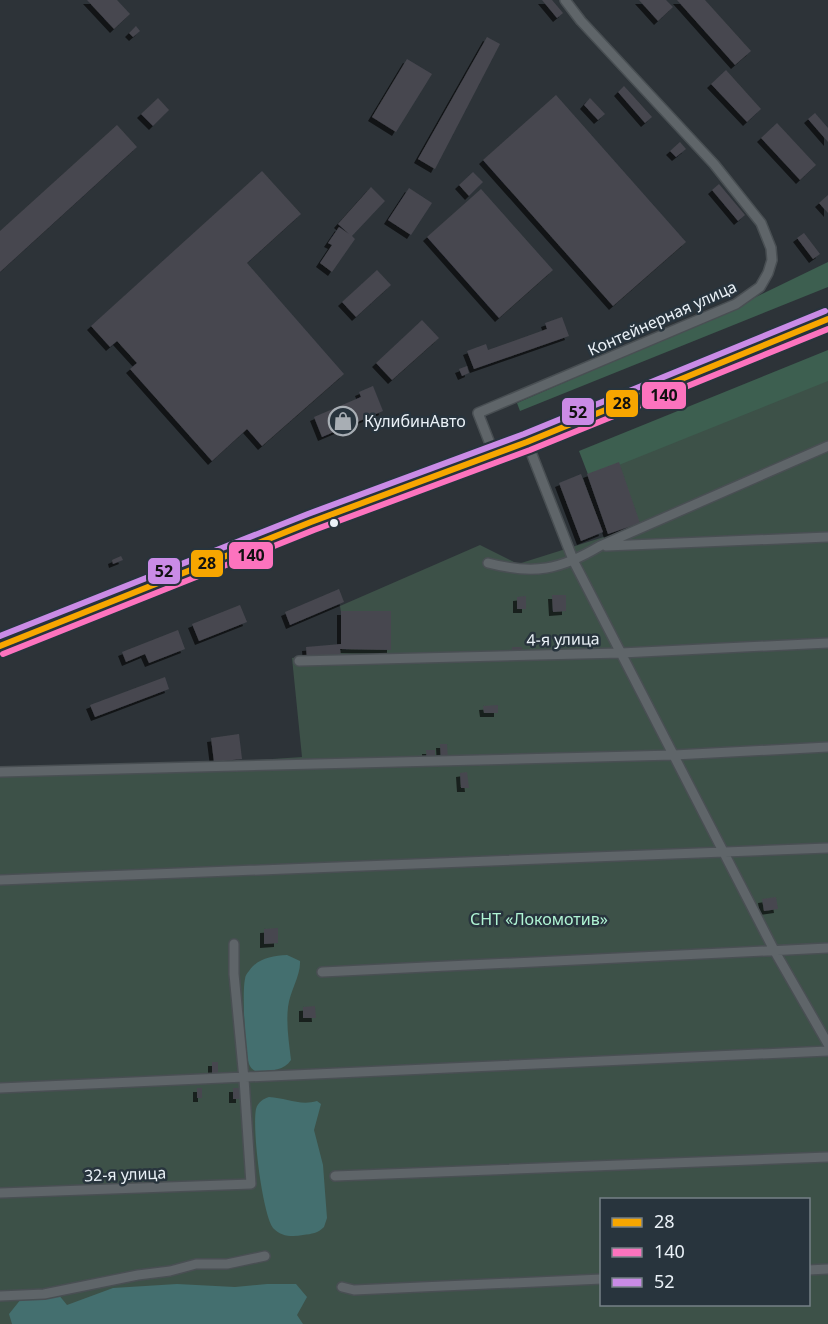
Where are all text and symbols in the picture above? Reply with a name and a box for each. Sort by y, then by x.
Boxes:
street label: Контейнерная улица [584,275,740,361]
line badge: 140 [641,381,687,410]
text: 140 [650,384,678,406]
line badge: 28 [605,389,639,418]
text: 28 [613,392,631,414]
line badge: 52 [561,397,595,426]
text: 52 [569,401,587,423]
shop icon: КулибинАвто [327,405,359,437]
place label: КулибинАвто [364,410,466,432]
unlabelled marker [328,517,340,529]
line badge: 140 [228,541,274,570]
text: 140 [237,544,265,566]
line badge: 28 [190,549,224,578]
text: 28 [198,552,216,574]
line badge: 52 [147,557,181,585]
text: 52 [155,560,173,582]
street label: 4-я улица [526,627,600,651]
park label: СНТ «Локомотив» [470,908,608,930]
street label: 32-я улица [84,1162,166,1186]
legend [600,1198,810,1306]
text: 28 [654,1209,675,1233]
text: 140 [654,1239,685,1263]
text: 52 [654,1269,675,1293]

